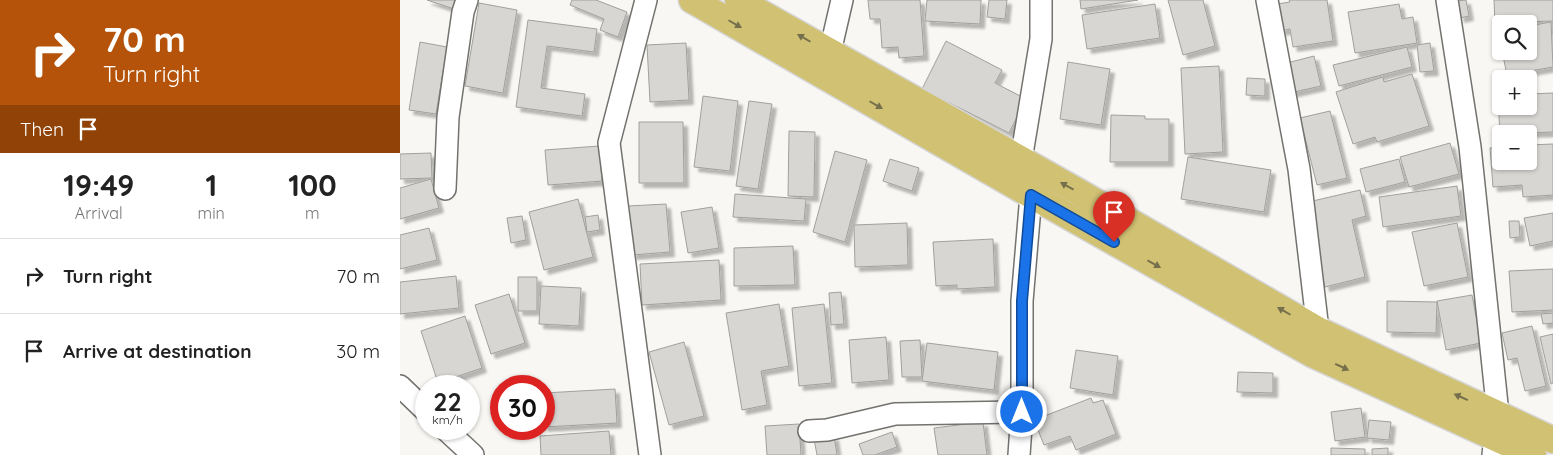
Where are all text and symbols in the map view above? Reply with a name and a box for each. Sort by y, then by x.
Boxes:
map controls [1492,15,1537,170]
button: search [1492,15,1537,60]
text: 70 m [103,17,186,61]
icon: right [20,20,85,85]
one-way arrow [728,20,741,29]
one-way arrow [797,33,810,42]
text: Turn right [103,60,200,88]
button: + [1492,70,1537,115]
one-way arrow [869,101,882,110]
icon: arrive [74,115,102,143]
text: Then [20,117,64,141]
button: − [1492,125,1537,170]
text: 19:49 [63,166,134,204]
text: 1 [205,166,217,204]
text: 100 [288,166,337,204]
one-way arrow [1061,181,1074,190]
pin [1093,191,1135,242]
icon: arrive [1100,198,1128,226]
text: Arrival [75,203,123,223]
text: min [198,203,225,223]
text: m [305,203,320,223]
one-way arrow [1147,259,1160,268]
icon: right [20,262,48,290]
text: Turn right [63,264,152,288]
text: 70 m [336,264,380,288]
one-way arrow [1277,306,1291,315]
icon: arrive [20,337,48,365]
text: Arrive at destination [63,339,252,363]
text: 30 m [336,339,380,363]
one-way arrow [1335,363,1349,371]
speed limit sign: 30 [490,375,555,440]
position arrow [995,385,1047,437]
text: 22 [433,386,462,417]
one-way arrow [1454,393,1468,401]
text: km/h [432,412,463,427]

